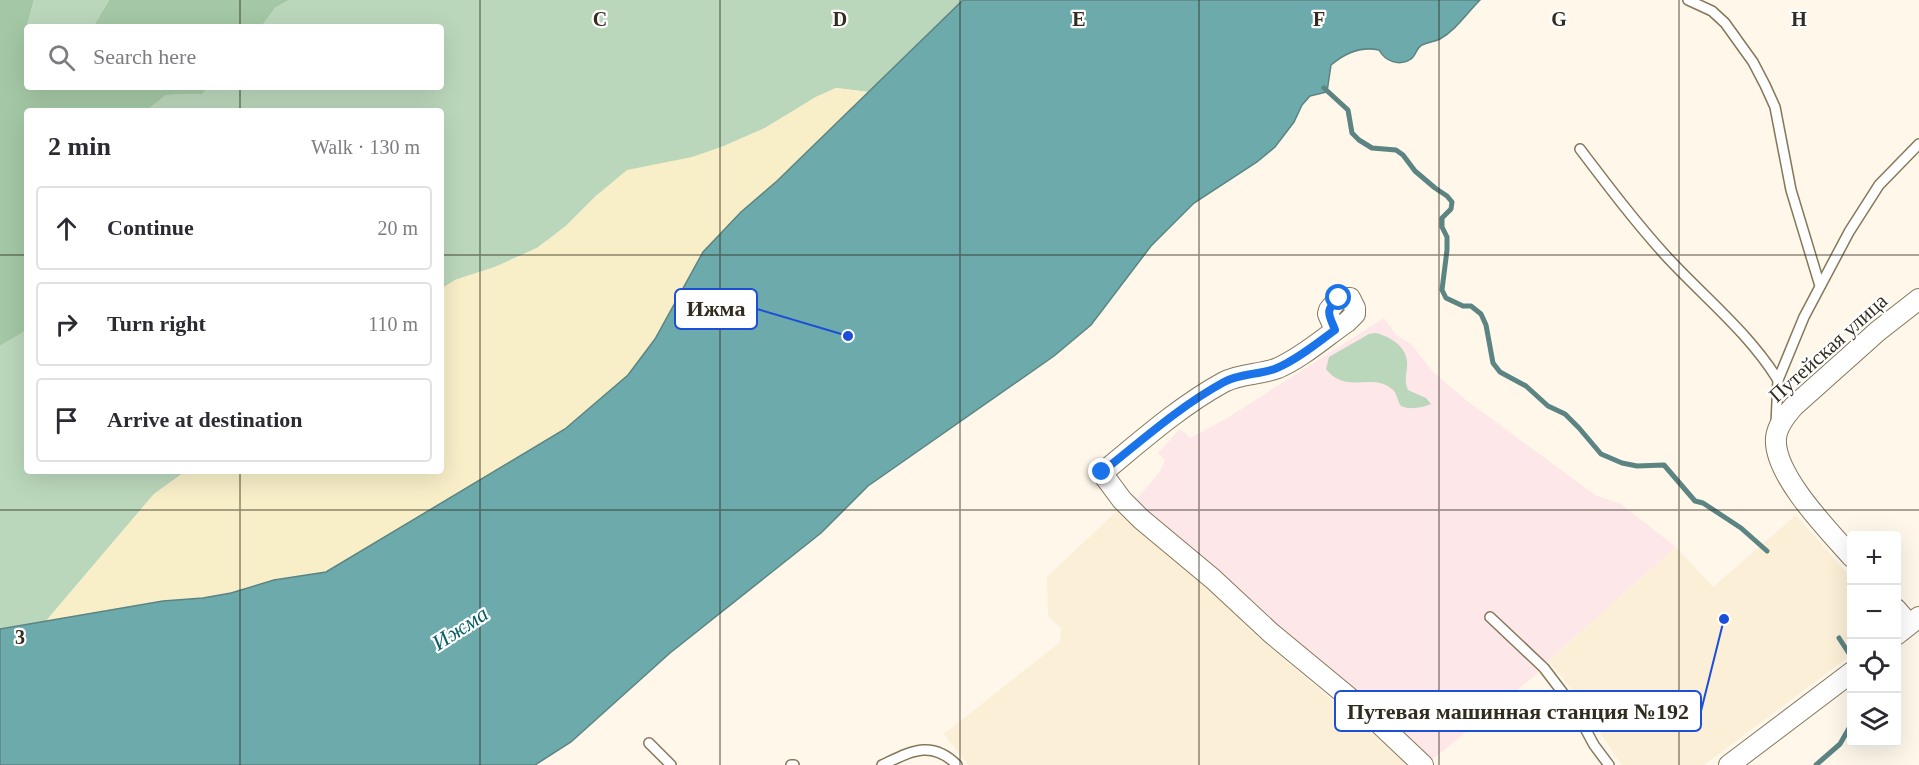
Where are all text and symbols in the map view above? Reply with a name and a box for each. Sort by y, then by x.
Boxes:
text: C [593,8,607,30]
text: D [833,8,847,30]
text: E [1072,8,1086,30]
text: F [1313,8,1325,30]
text: G [1551,8,1567,30]
text: H [1791,8,1807,30]
search box [24,24,444,90]
icon: search [45,41,78,74]
text: Search here [93,44,196,69]
text: 2 min [48,132,111,161]
text: Walk · 130 m [311,136,420,158]
icon: ahead [50,212,83,245]
text: Continue [107,215,194,240]
text: 20 m [377,217,418,239]
route start [1325,284,1351,310]
street label: Путейская улица [1764,288,1893,407]
callout: Ижма [675,289,757,329]
text: Ижма [687,296,745,321]
icon: right [50,308,83,341]
text: Turn right [107,311,206,336]
text: 110 m [368,313,418,335]
icon: arrive [50,404,83,437]
text: Arrive at destination [107,407,303,432]
route end [1088,458,1114,484]
map controls [1847,531,1901,747]
button: + [1847,531,1901,585]
button: − [1847,585,1901,639]
water label: Ижма [427,601,493,656]
text: 3 [15,626,25,648]
button: locate [1847,639,1901,693]
callout: Путевая машинная станция №192 [1335,691,1701,731]
button: layers [1847,693,1901,747]
text: Путевая машинная станция №192 [1347,699,1689,724]

